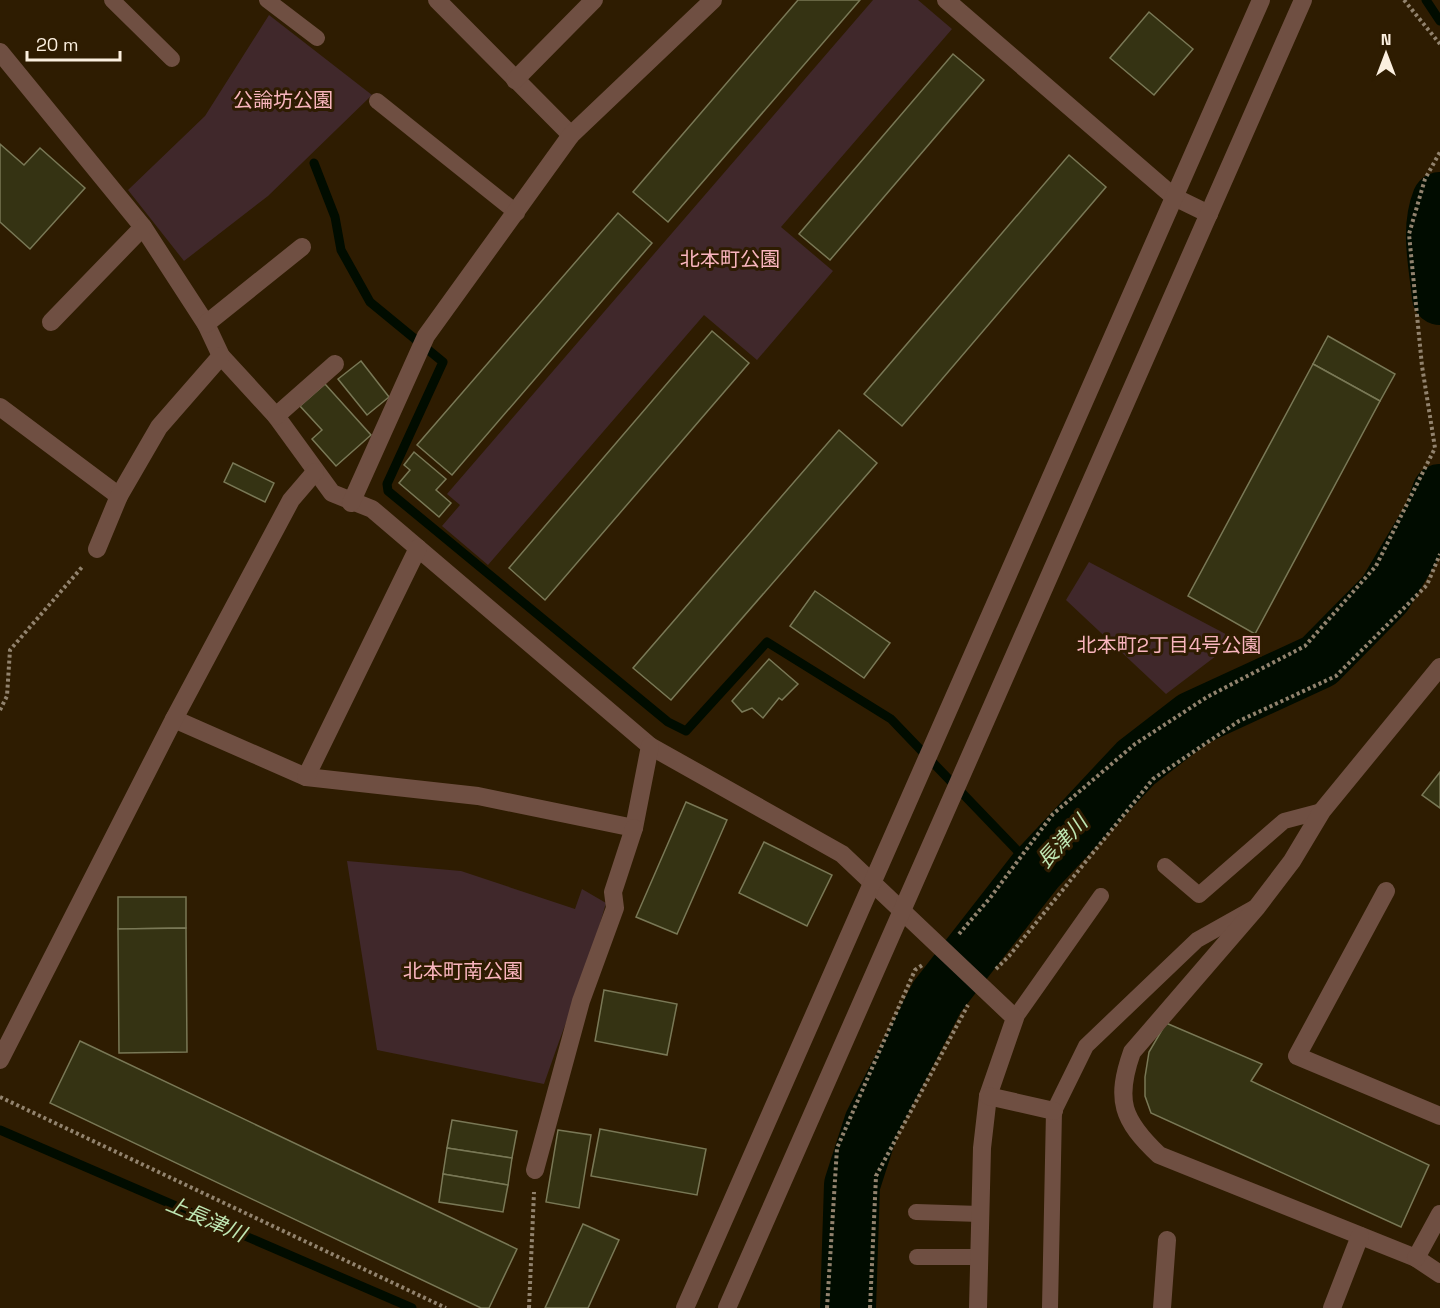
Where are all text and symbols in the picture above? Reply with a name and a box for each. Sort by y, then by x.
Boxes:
scale bar [27,24,120,62]
north arrow [1356,24,1416,84]
text: N [1381,29,1391,50]
text: 20 m [36,33,79,56]
park label: 公論坊公園 [233,87,333,113]
park label: 北本町公園 [680,246,780,272]
park label: 北本町2丁目4号公園 [1077,632,1261,658]
water label: 長津川 [1030,808,1094,874]
park label: 北本町南公園 [403,958,523,984]
water label: 上長津川 [162,1190,252,1248]

